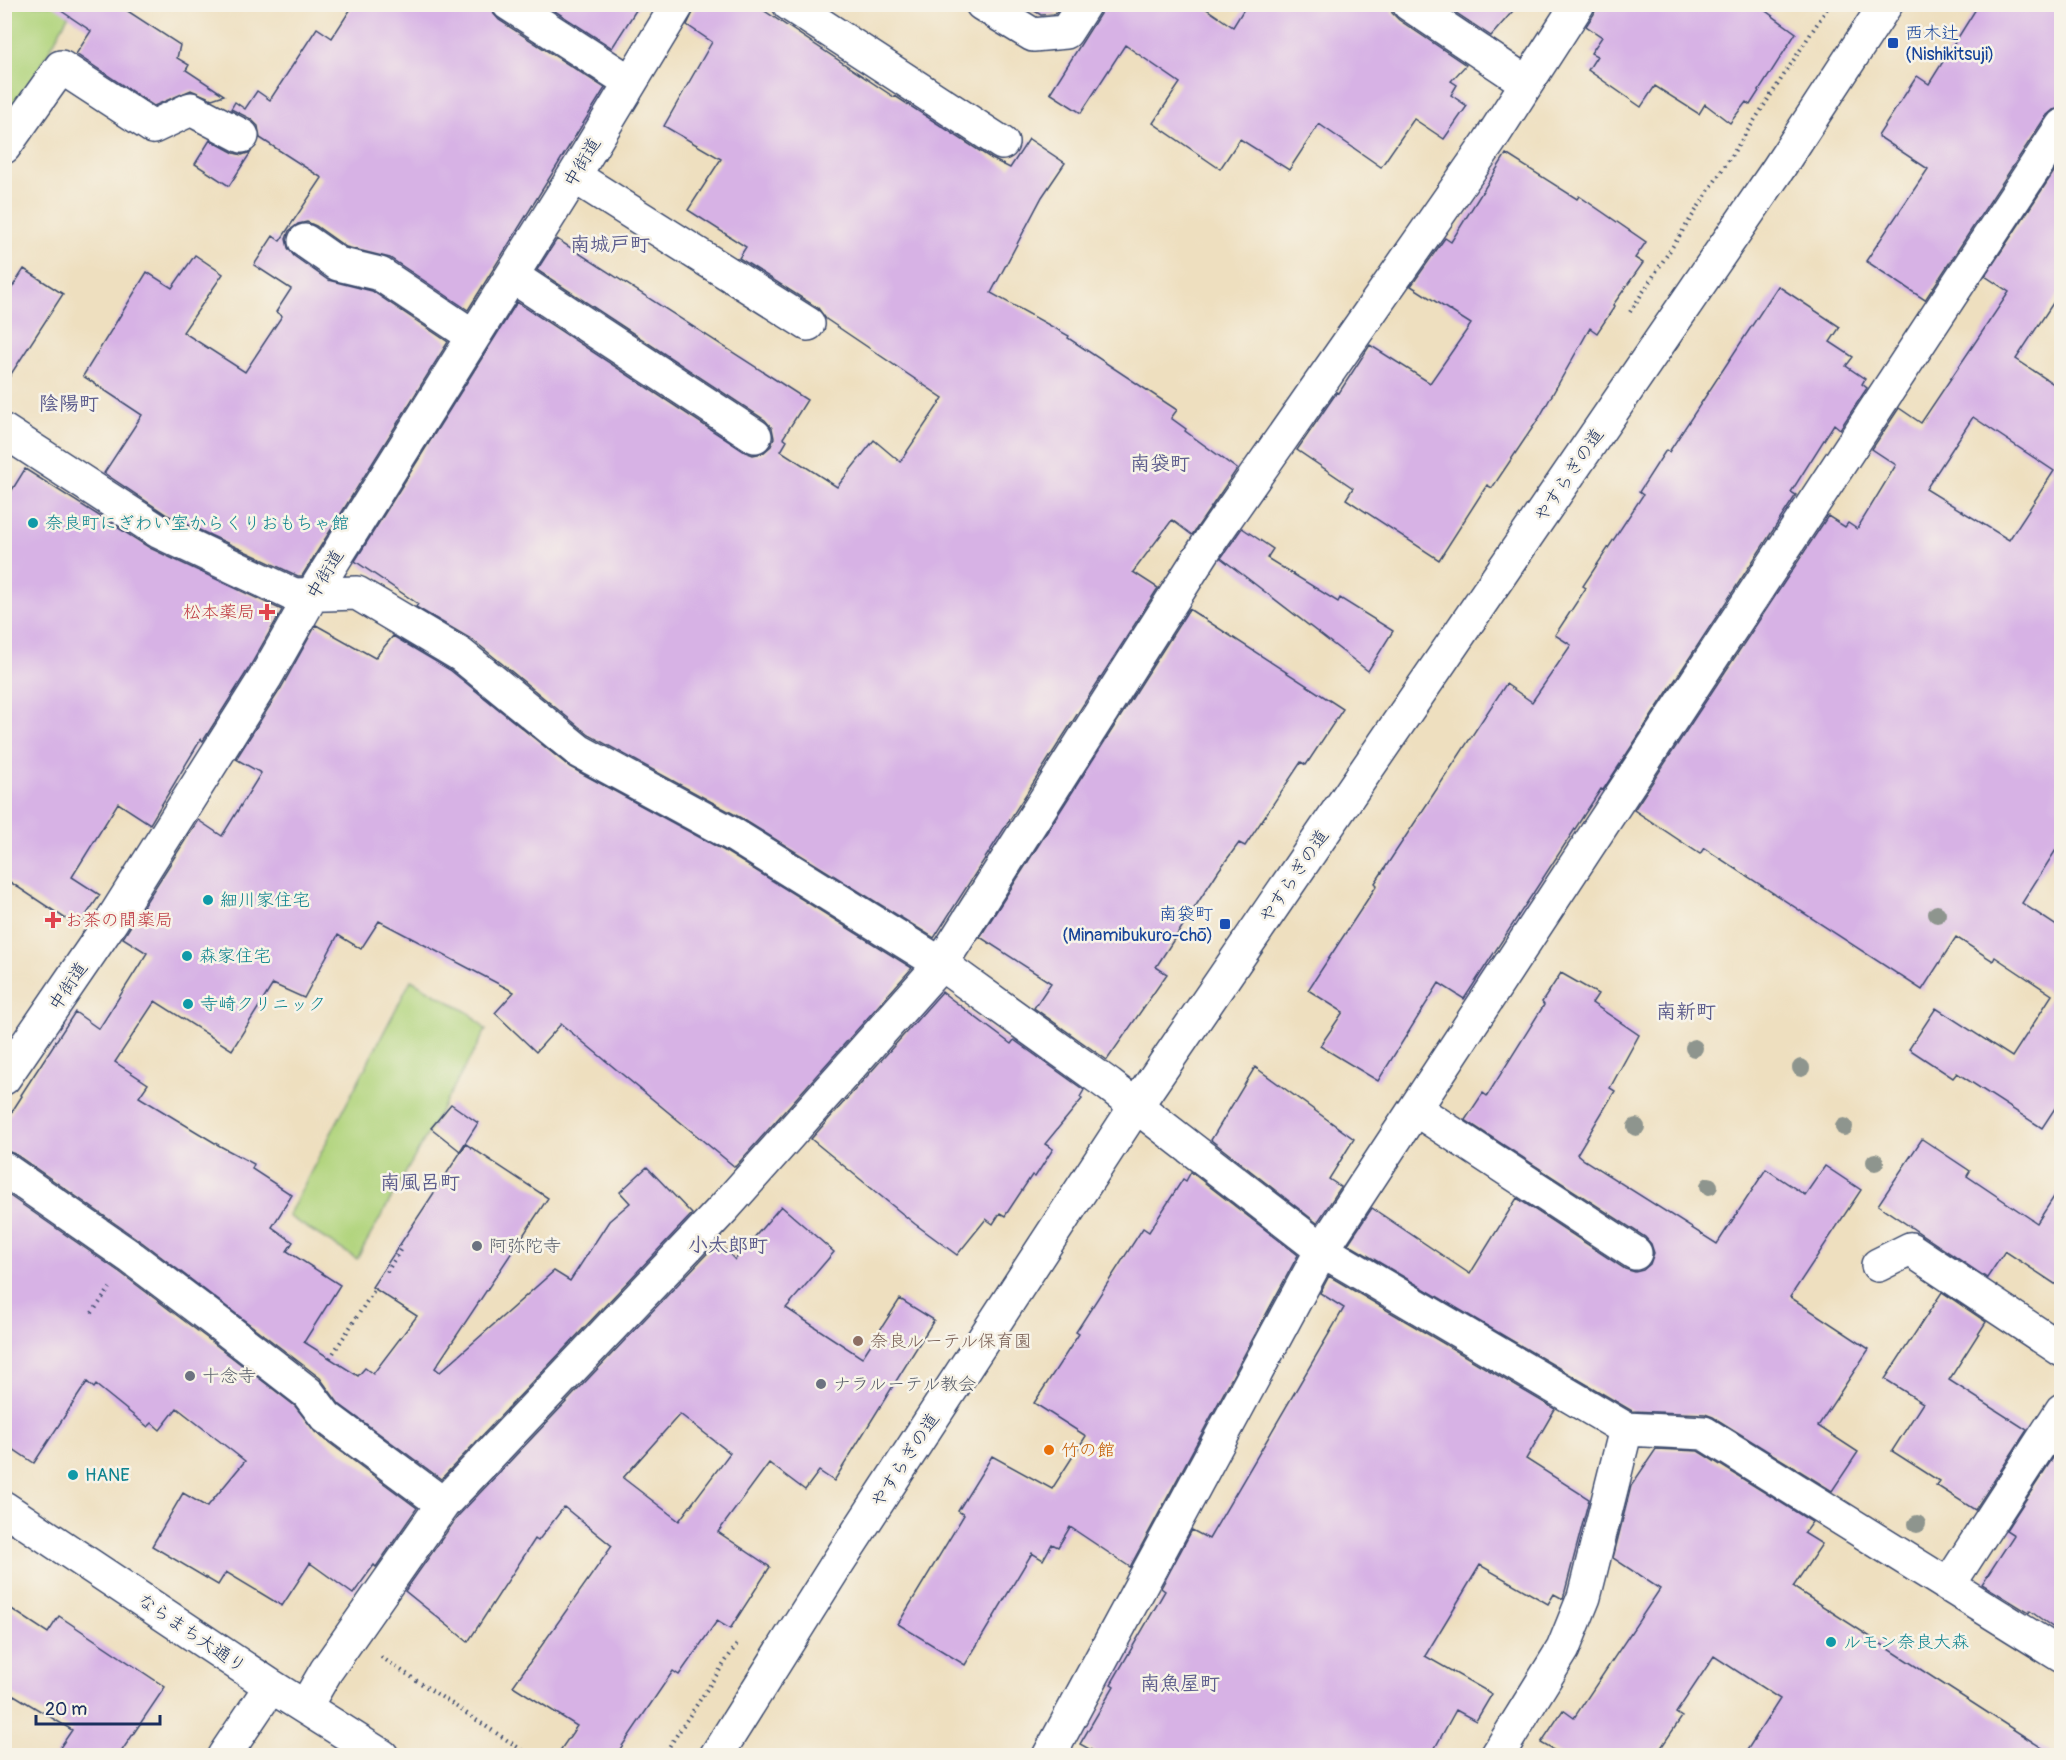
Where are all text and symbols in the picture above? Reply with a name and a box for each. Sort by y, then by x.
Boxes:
place label: 西木辻 (Nishikitsuji) [1905,22,1994,66]
marker: 西木辻 (Nishikitsuji) [1886,36,1900,50]
street label: 中街道 [559,133,606,191]
district label: 南城戸町 [570,232,650,257]
district label: 陰陽町 [39,391,99,416]
street label: やすらぎの道 [1530,424,1609,526]
district label: 南袋町 [1130,451,1190,476]
place label: 奈良町にぎわい室からくりおもちゃ館 [45,512,349,535]
marker: 奈良町にぎわい室からくりおもちゃ館 [26,516,40,530]
street label: 中街道 [302,545,349,603]
place label: 松本薬局 [183,601,255,624]
marker: 松本薬局 [260,605,274,619]
street label: やすらぎの道 [1255,825,1334,927]
place label: 細川家住宅 [220,889,310,912]
marker: 細川家住宅 [201,893,215,907]
place label: 南袋町 (Minamibukuro-chō) [1062,903,1213,947]
place label: お茶の間薬局 [65,909,173,932]
marker: お茶の間薬局 [46,913,60,927]
marker: 南袋町 (Minamibukuro-chō) [1218,917,1232,931]
place label: 森家住宅 [199,945,271,968]
marker: 森家住宅 [180,949,194,963]
street label: 中街道 [44,957,93,1015]
place label: 寺崎クリニック [200,993,326,1016]
marker: 寺崎クリニック [181,997,195,1011]
district label: 南新町 [1656,999,1716,1024]
district label: 南風呂町 [380,1170,460,1195]
district label: 小太郎町 [688,1233,768,1258]
place label: 阿弥陀寺 [489,1235,561,1258]
marker: 阿弥陀寺 [470,1239,484,1253]
place label: 奈良ルーテル保育園 [870,1330,1032,1353]
marker: 奈良ルーテル保育園 [851,1334,865,1348]
place label: 十念寺 [202,1365,256,1388]
marker: 十念寺 [183,1369,197,1383]
place label: ナラルーテル教会 [833,1373,976,1396]
marker: ナラルーテル教会 [814,1377,828,1391]
street label: やすらぎの道 [866,1409,944,1512]
place label: 竹の館 [1061,1439,1115,1462]
marker: 竹の館 [1042,1443,1056,1457]
place label: HANE [85,1464,130,1487]
marker: HANE [66,1468,80,1482]
street label: ならまち大通り [133,1589,250,1678]
place label: ルモン奈良大森 [1843,1631,1969,1654]
marker: ルモン奈良大森 [1824,1635,1838,1649]
district label: 南魚屋町 [1140,1671,1220,1696]
scale bar [36,1688,160,1726]
text: 20 m [45,1698,87,1721]

